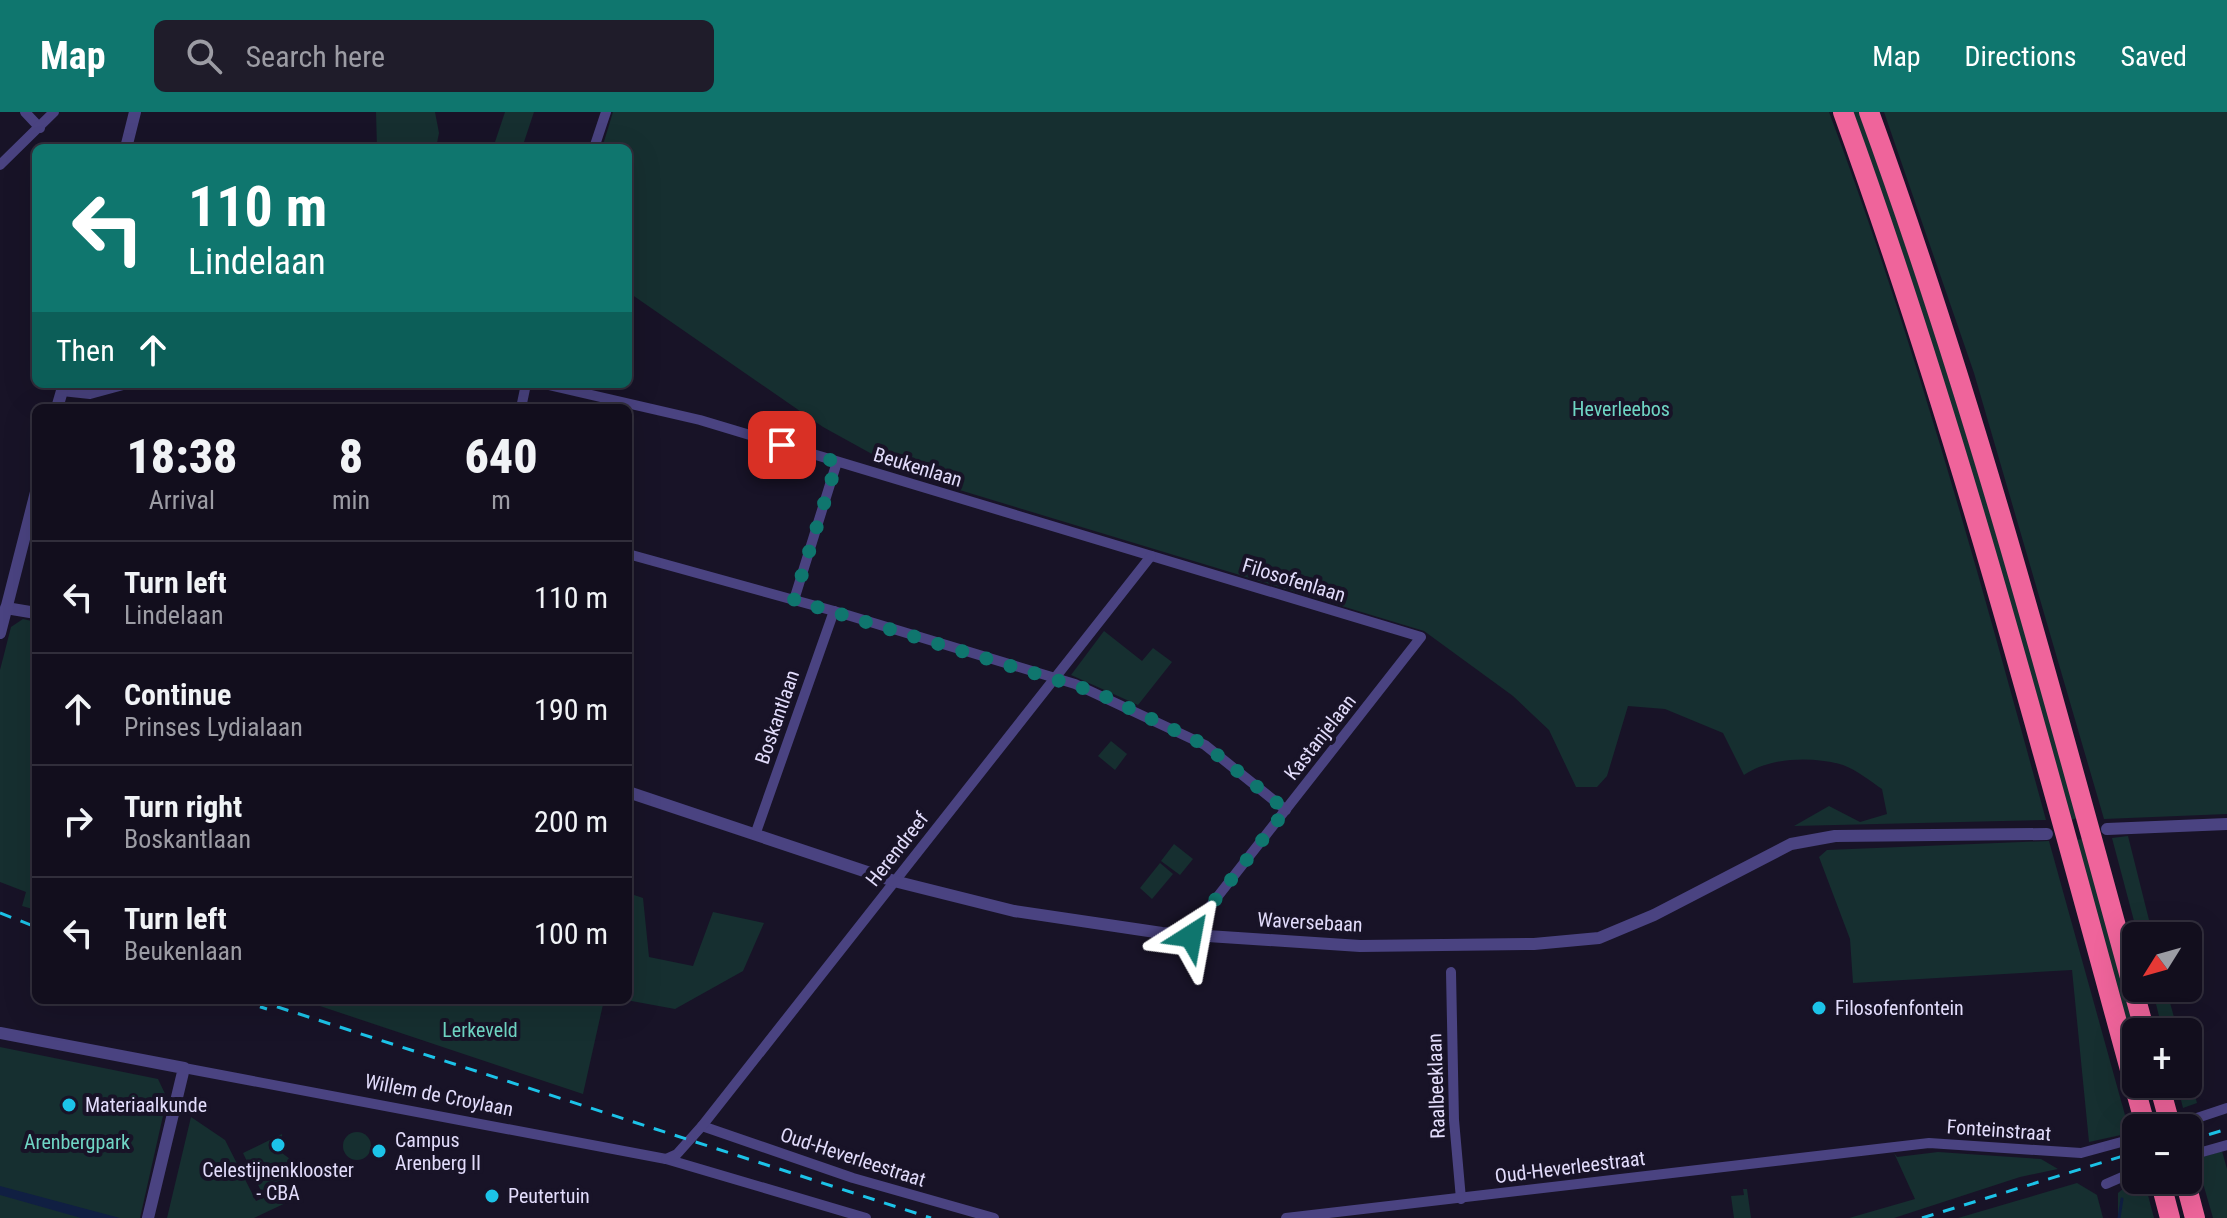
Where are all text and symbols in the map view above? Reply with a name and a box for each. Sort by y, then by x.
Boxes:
search box [154,20,714,92]
text: Map [40,34,106,78]
icon: search [182,34,226,78]
text: Search here [246,39,385,74]
text: Map [1872,40,1921,73]
text: Directions [1965,40,2076,73]
text: Saved [2120,40,2187,73]
text: 110 m [188,174,327,240]
icon: left [56,176,160,280]
text: Lindelaan [188,241,326,283]
icon: ahead [131,328,175,372]
text: Then [56,333,115,368]
park label: Heverleebos [1572,397,1670,421]
pin [748,411,816,479]
icon: arrive [760,423,804,467]
text: 18:38 [126,428,238,485]
text: 8 [339,428,363,485]
text: 640 [464,428,538,485]
street label: Beukenlaan [871,442,965,492]
text: Arrival [149,485,215,515]
text: min [332,485,370,515]
text: m [491,485,511,515]
street label: Filosofenlaan [1240,553,1348,607]
text: Turn left [124,565,227,600]
icon: left [56,575,100,619]
text: 110 m [534,580,608,615]
text: Lindelaan [124,600,223,630]
street label: Boskantlaan [750,667,804,767]
text: Continue [124,677,231,712]
icon: ahead [56,687,100,731]
street label: Kastanjelaan [1279,689,1361,785]
text: 190 m [534,692,608,727]
text: Prinses Lydialaan [124,712,303,742]
text: Turn right [124,789,242,824]
icon: right [56,799,100,843]
text: 200 m [534,804,608,839]
street label: Herendreef [861,807,934,891]
text: Boskantlaan [124,824,251,854]
position arrow [1149,894,1233,978]
text: Turn left [124,901,227,936]
street label: Waversebaan [1257,907,1363,937]
icon: left [56,911,100,955]
text: 100 m [534,916,608,951]
north arrow [2122,922,2202,1002]
map controls [2122,922,2202,1194]
text: Beukenlaan [124,936,243,966]
place label: Filosofenfontein [1835,996,1964,1020]
marker: Filosofenfontein [1810,999,1828,1017]
park label: Lerkeveld [442,1018,518,1042]
button: + [2122,1018,2202,1098]
street label: Raalbeeklaan [1422,1033,1450,1139]
street label: Willem de Croylaan [363,1069,515,1121]
place label: Materiaalkunde [85,1093,207,1117]
marker: Materiaalkunde [60,1096,78,1114]
street label: Fonteinstraat [1946,1114,2052,1146]
button: − [2122,1114,2202,1194]
street label: Oud-Heverleestraat [777,1122,929,1192]
place label: Campus Arenberg II [395,1128,481,1175]
park label: Arenbergpark [24,1130,130,1154]
marker: Celestijnenklooster - CBA [269,1136,287,1154]
marker: Campus Arenberg II [370,1142,388,1160]
street label: Oud-Heverleestraat [1493,1146,1647,1188]
place label: Celestijnenklooster - CBA [202,1158,354,1205]
place label: Peutertuin [508,1184,590,1208]
marker: Peutertuin [483,1187,501,1205]

